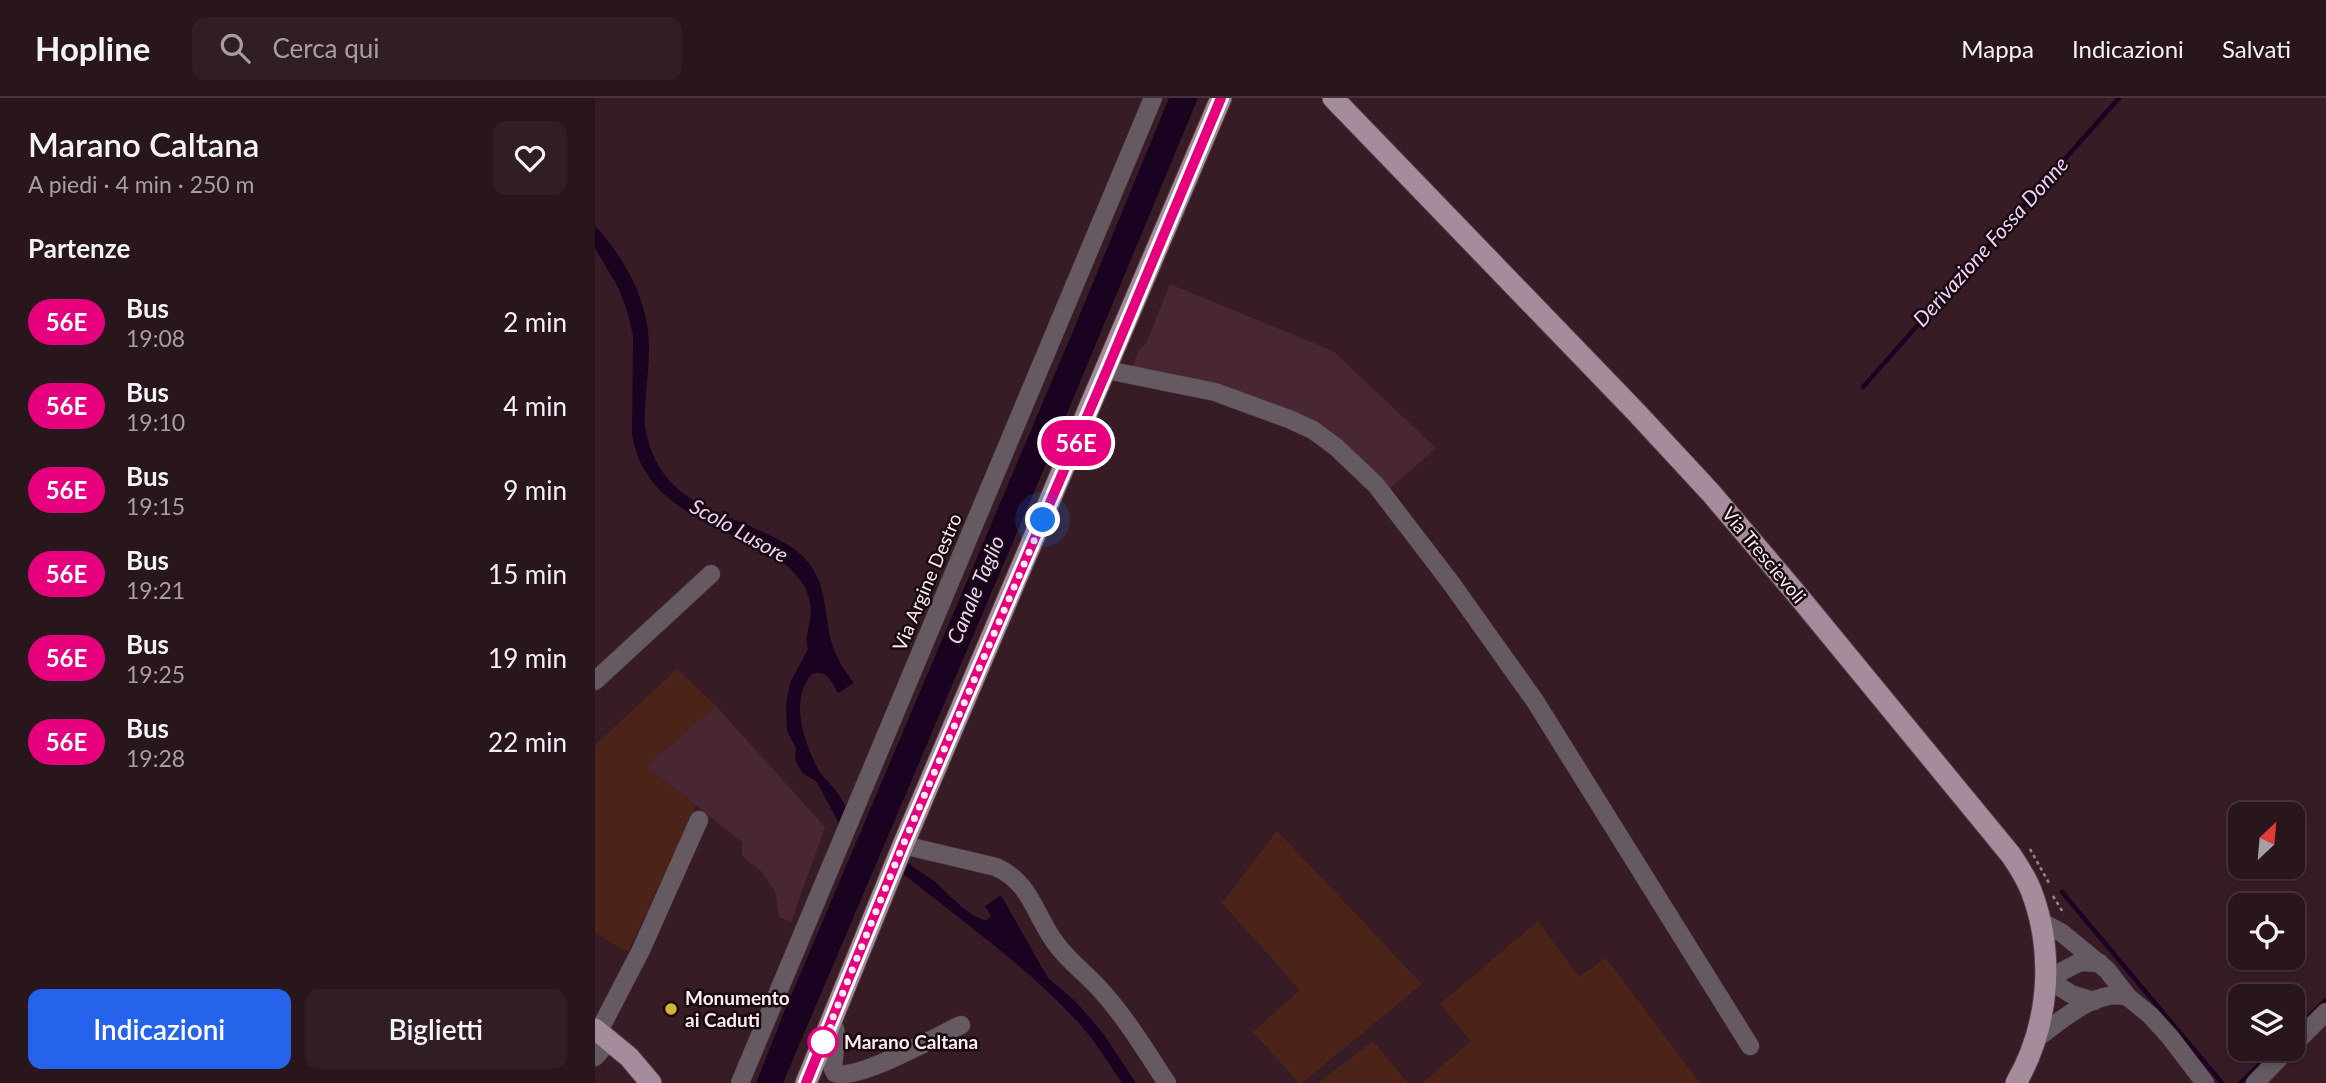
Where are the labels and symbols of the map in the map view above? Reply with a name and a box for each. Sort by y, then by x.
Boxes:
water label: Derivazione Fossa Donne [1907,151,2073,331]
line badge: 56E [1036,420,1116,466]
water label: Scolo Lusore [686,493,793,567]
your location [1025,502,1060,537]
street label: Via Trescievoli [1718,502,1811,607]
street label: Via Argine Destro [887,510,966,654]
water label: Canale Taglio [941,531,1009,647]
north arrow [2228,802,2305,878]
place label: Monumento ai Caduti [685,986,790,1031]
marker: Monumento ai Caduti [663,1001,679,1017]
marker: Marano Caltana [808,1027,838,1057]
place label: Marano Caltana [844,1030,978,1053]

